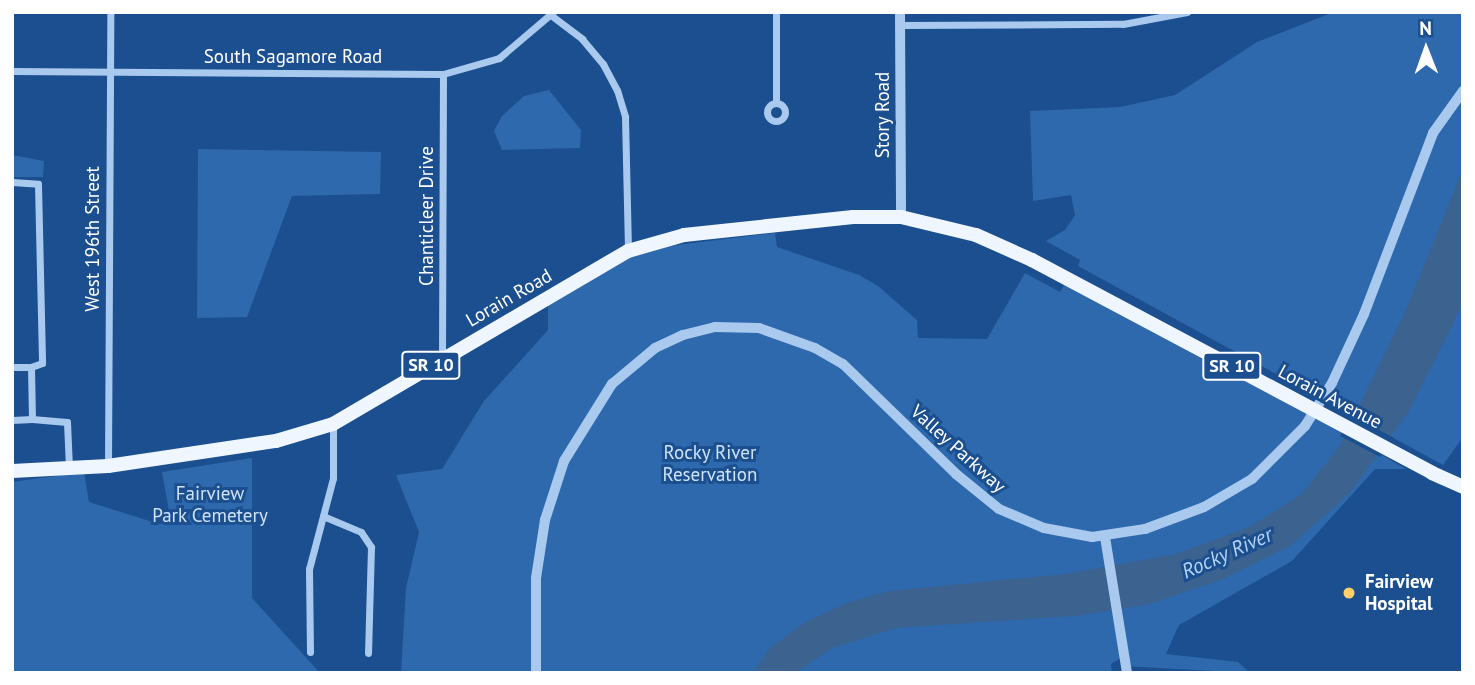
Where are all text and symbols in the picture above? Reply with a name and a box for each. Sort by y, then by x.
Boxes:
north arrow [1391,14,1461,84]
text: N [1419,16,1432,40]
street label: South Sagamore Road [204,46,382,68]
street label: Story Road [872,71,894,159]
street label: Chanticleer Drive [416,146,438,286]
street label: West 196th Street [82,166,104,312]
street label: Lorain Road [462,264,556,332]
road number: SR 10 [401,351,461,380]
road number: SR 10 [1202,352,1262,380]
street label: Lorain Avenue [1274,360,1386,434]
street label: Valley Parkway [906,400,1010,498]
park label: Rocky River Reservation [663,442,757,486]
park label: Fairview Park Cemetery [152,483,268,527]
water label: Rocky River [1178,522,1276,584]
place label: Fairview Hospital [1365,571,1433,615]
marker: Fairview Hospital [1339,583,1359,603]

